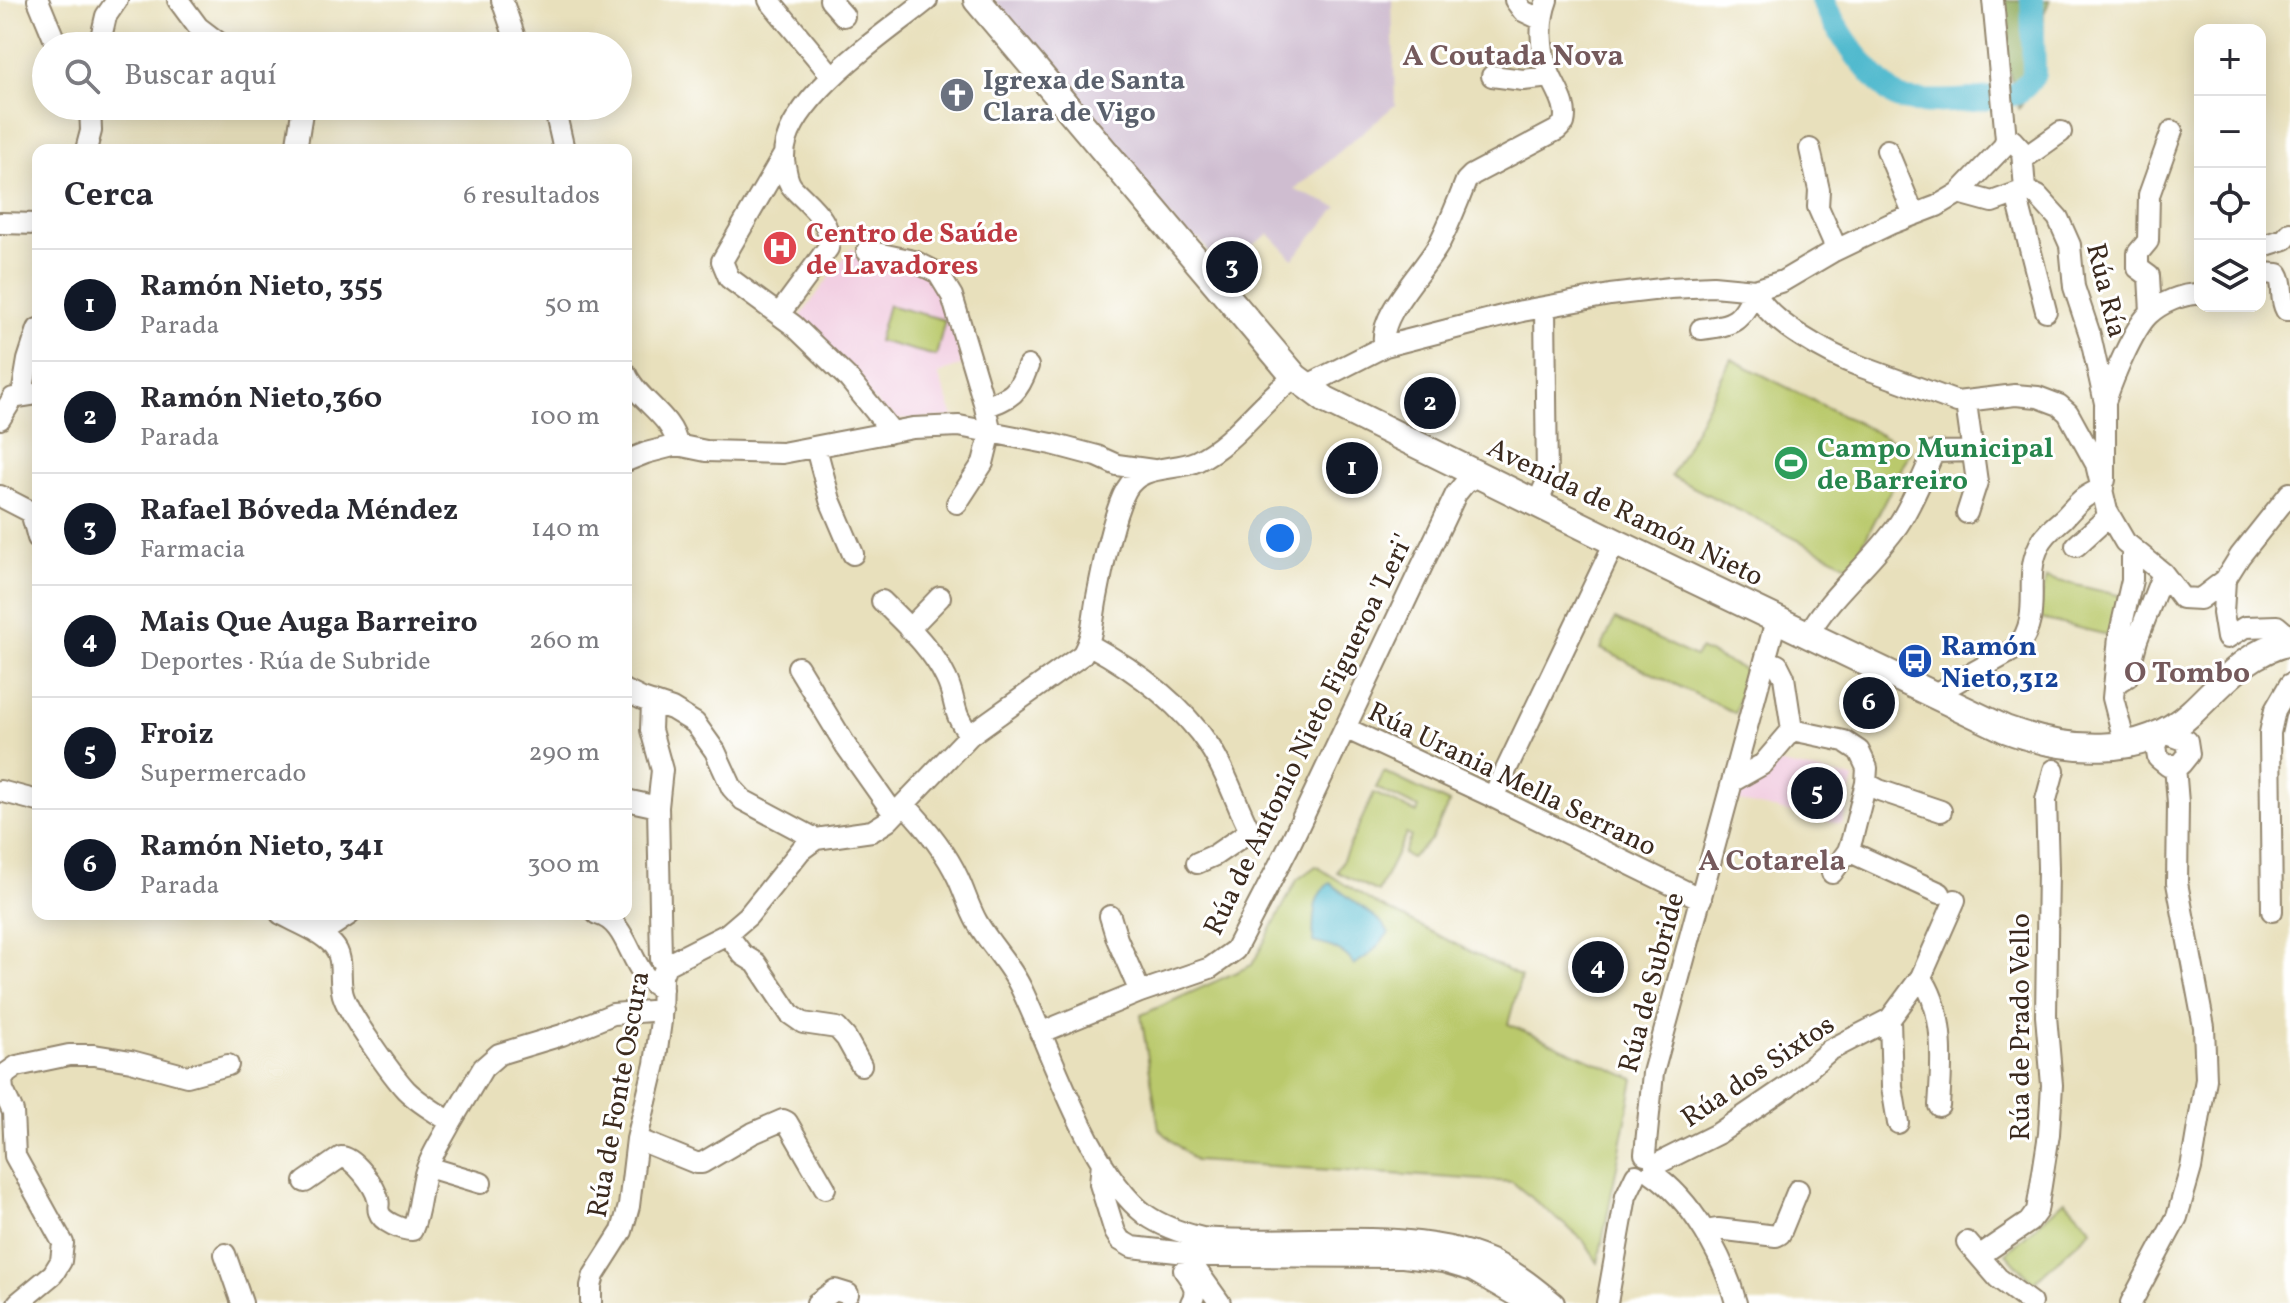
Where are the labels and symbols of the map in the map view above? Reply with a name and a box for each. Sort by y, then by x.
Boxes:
district label: A Coutada Nova [1402,36,1624,78]
place label: Igrexa de Santa Clara de Vigo [983,62,1185,133]
church icon: Igrexa de Santa Clara de Vigo [938,76,976,114]
place label: Centro de Saúde de Lavadores [806,215,1018,286]
hospital icon: Centro de Saúde de Lavadores [761,229,799,267]
pin: 3 [1206,237,1258,297]
street label: Rúa Ría [2075,239,2136,342]
pin: 2 [1404,373,1456,433]
street label: Avenida de Ramón Nieto [1480,429,1770,597]
place label: Campo Municipal de Barreiro [1817,430,2054,501]
pin: 1 [1326,438,1378,498]
sports icon: Campo Municipal de Barreiro [1772,444,1810,482]
your location [1260,518,1300,558]
street label: Rúa de Antonio Nieto Figueroa 'Leri' [1195,528,1424,942]
place label: Ramón Nieto,312 [1941,628,2059,699]
bus stop icon: Ramón Nieto,312 [1896,642,1934,680]
district label: O Tombo [2124,653,2250,695]
pin: 6 [1843,673,1895,733]
street label: Rúa Urania Mella Serrano [1361,693,1663,867]
pin: 5 [1791,763,1843,823]
district label: A Cotarela [1698,841,1846,883]
street label: Rúa de Subride [1610,888,1695,1077]
street label: Rúa de Prado Vello [2002,913,2041,1141]
pin: 4 [1572,937,1624,997]
street label: Rúa de Fonte Oscura [579,968,660,1221]
street label: Rúa dos Sixtos [1674,1006,1843,1138]

